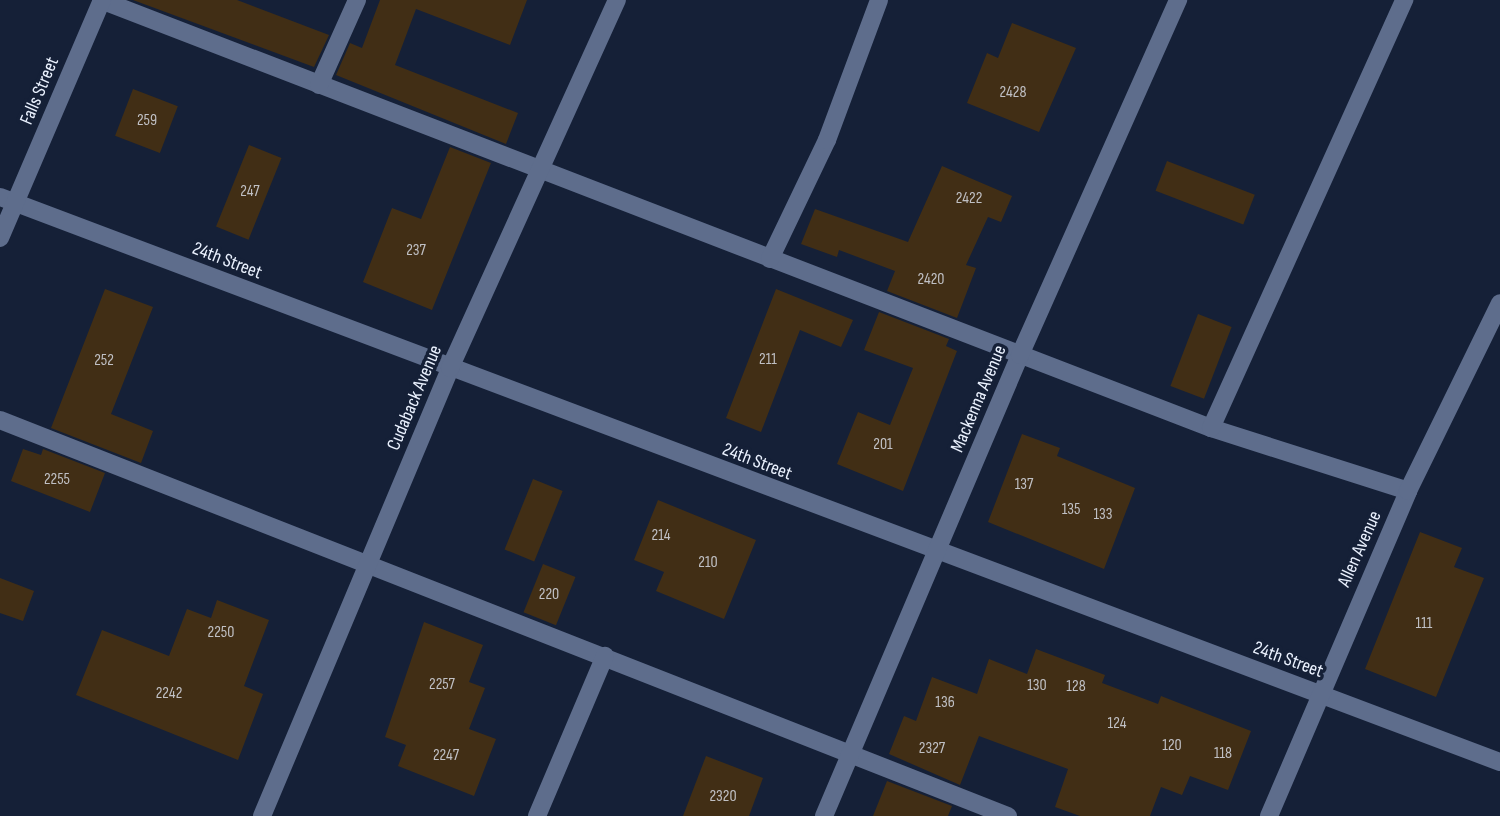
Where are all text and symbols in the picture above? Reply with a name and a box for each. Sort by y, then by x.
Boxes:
street label: Falls Street [16,54,64,128]
house number: 2428 [1000,83,1026,103]
house number: 259 [137,111,157,131]
house number: 247 [240,182,260,202]
house number: 2422 [956,189,982,209]
street label: 24th Street [189,237,265,285]
house number: 237 [406,241,426,261]
house number: 2420 [918,270,944,290]
street label: Cudaback Avenue [383,342,447,454]
street label: Mackenna Avenue [946,342,1012,456]
house number: 211 [759,350,777,370]
house number: 252 [94,351,114,371]
house number: 201 [873,435,893,455]
street label: 24th Street [719,438,795,486]
house number: 2255 [44,470,70,490]
house number: 137 [1015,475,1033,495]
house number: 135 [1062,500,1080,520]
house number: 133 [1093,505,1113,525]
street label: Allen Avenue [1333,508,1387,590]
house number: 214 [652,526,670,546]
house number: 210 [698,553,718,573]
house number: 220 [539,585,559,605]
house number: 111 [1416,614,1432,634]
house number: 2250 [208,623,234,643]
street label: 24th Street [1250,637,1326,683]
house number: 2257 [429,675,455,695]
house number: 130 [1027,676,1047,696]
house number: 128 [1066,677,1086,697]
house number: 2242 [156,684,182,704]
house number: 136 [935,693,955,713]
house number: 124 [1108,714,1126,734]
house number: 120 [1162,736,1182,756]
house number: 2327 [919,739,945,759]
house number: 118 [1214,744,1232,764]
house number: 2247 [433,746,459,766]
house number: 2320 [709,787,737,807]

